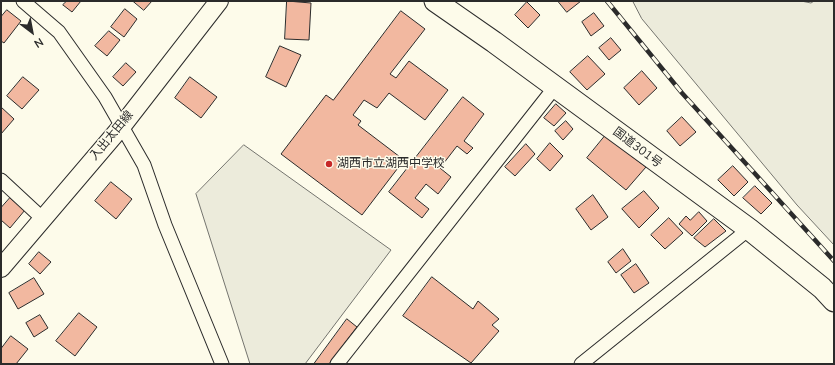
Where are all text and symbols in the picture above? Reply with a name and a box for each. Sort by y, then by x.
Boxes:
north arrow [12,12,52,52]
text: N [31,34,46,51]
street label: 入出太田線 [87,108,137,164]
street label: 国道301号 [610,125,664,171]
place label: 湖西市立湖西中学校 [337,157,445,171]
marker: 湖西市立湖西中学校 [324,159,334,169]

